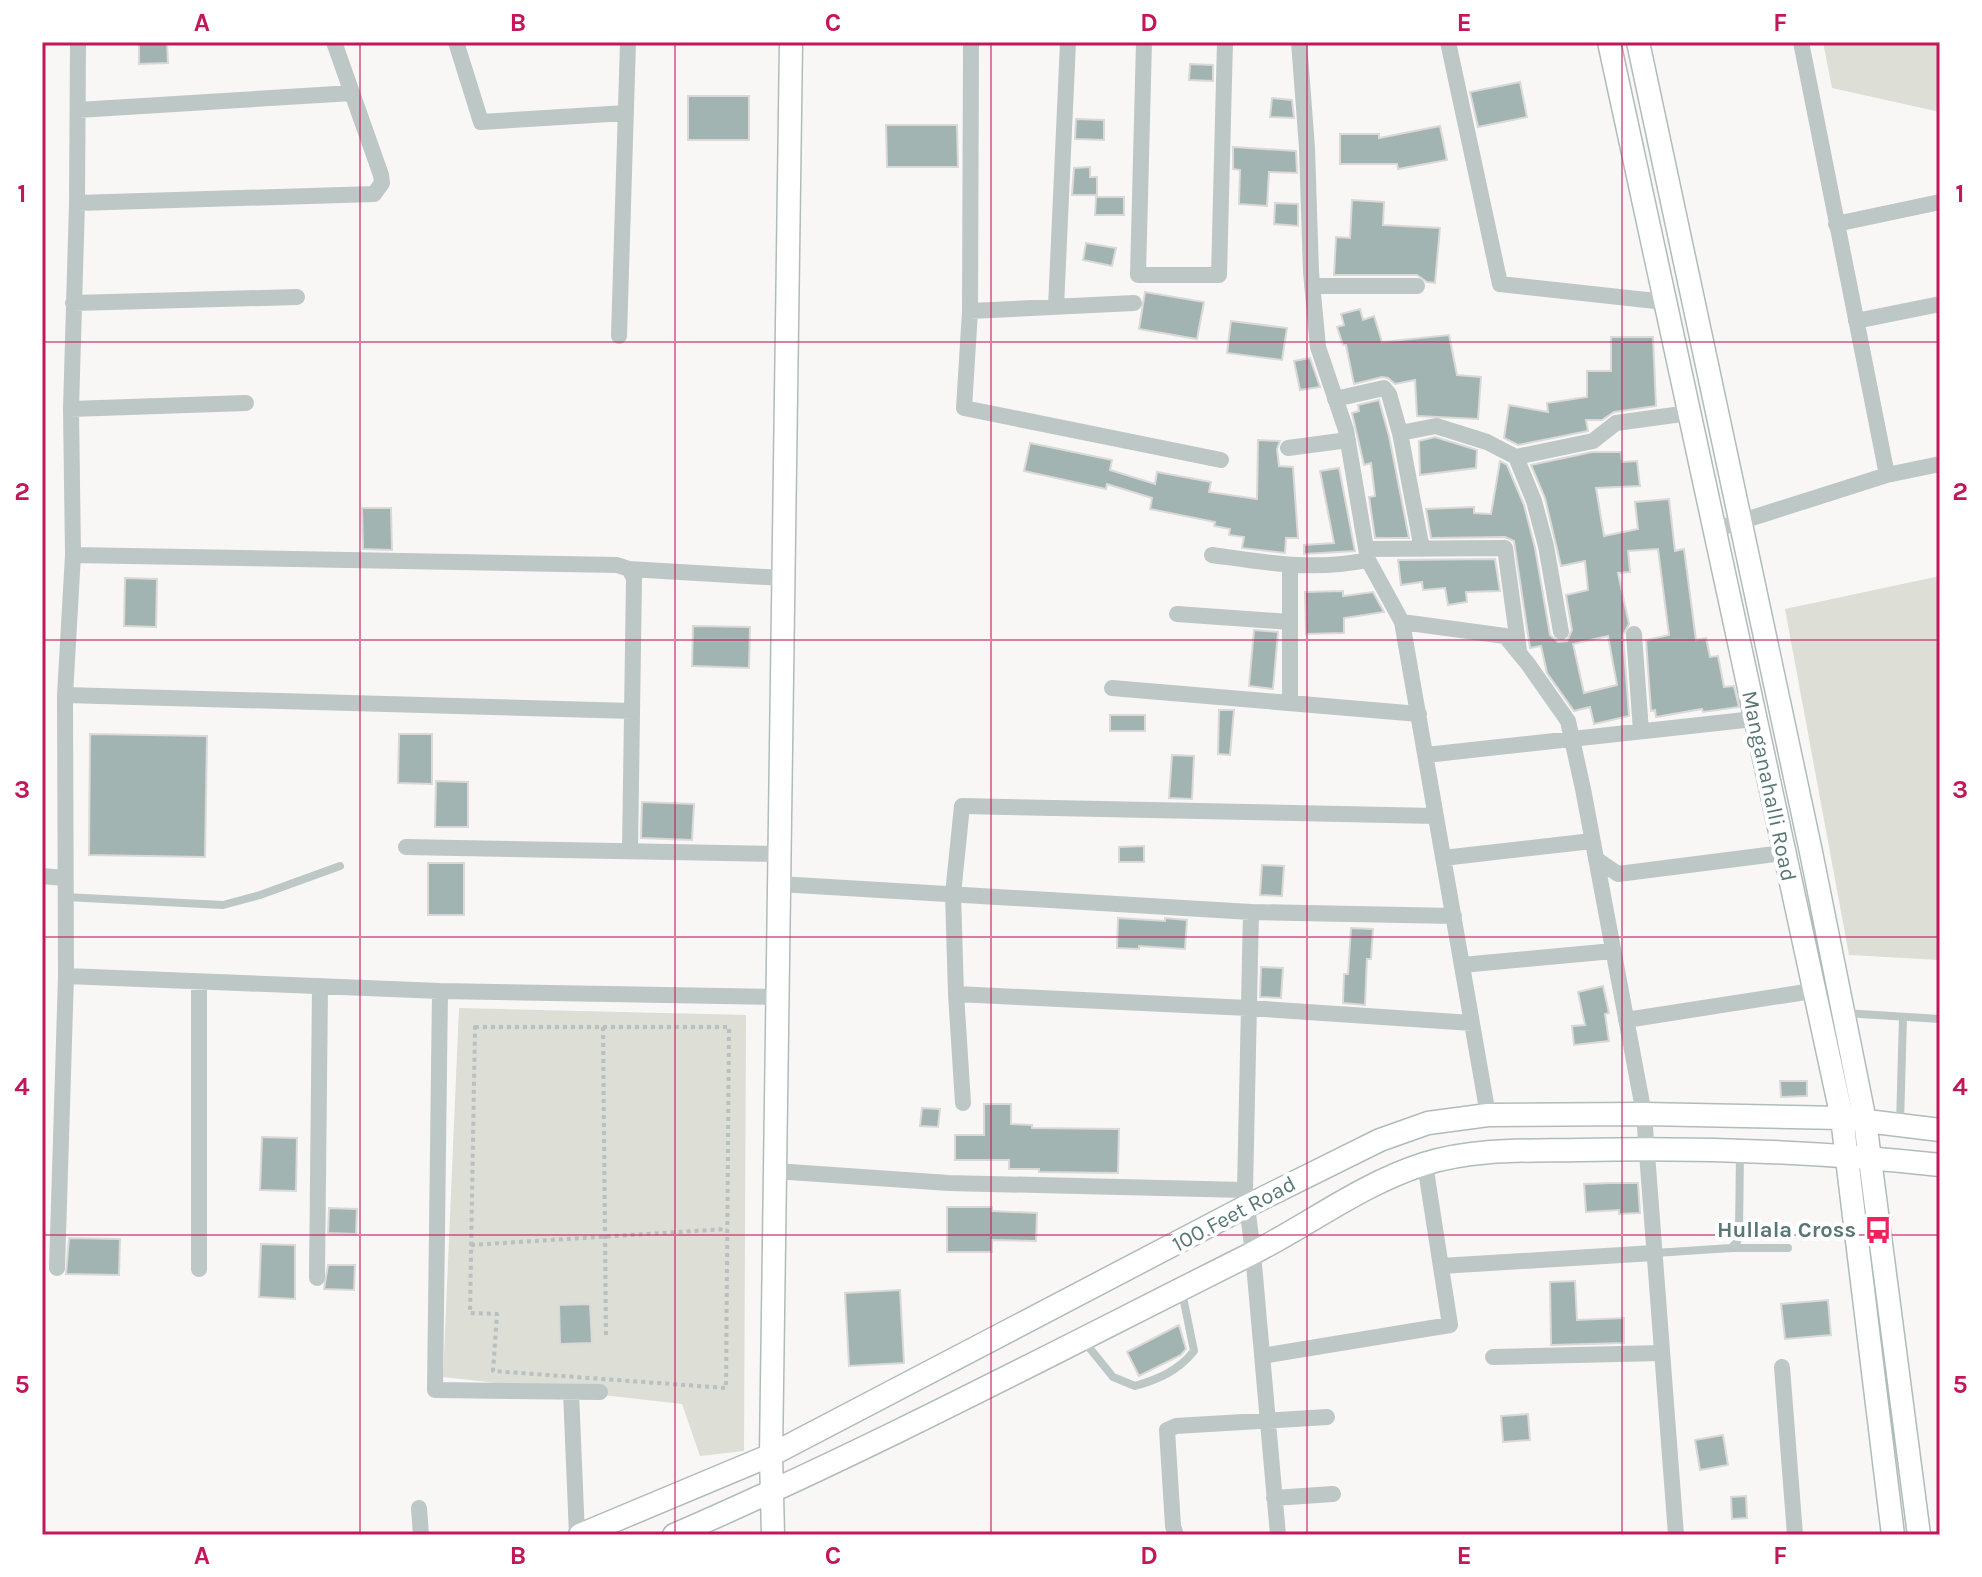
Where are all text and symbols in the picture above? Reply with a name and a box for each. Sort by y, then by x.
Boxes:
text: A [194,7,210,38]
text: B [510,7,526,38]
text: C [825,7,841,38]
text: D [1140,7,1158,38]
text: E [1456,7,1472,38]
text: F [1773,7,1787,38]
text: 1 [17,178,27,209]
text: 1 [1955,178,1965,209]
text: 2 [14,476,30,507]
text: 2 [1952,476,1968,507]
street label: Manganahalli Road [1736,688,1802,884]
text: 3 [14,774,30,805]
text: 3 [1952,774,1968,805]
text: 4 [14,1071,30,1102]
text: 4 [1952,1071,1968,1102]
street label: 100 Feet Road [1168,1171,1300,1257]
bus stop icon: Hullala Cross [1863,1215,1893,1245]
place label: Hullala Cross [1717,1217,1856,1243]
text: 5 [14,1369,30,1400]
text: 5 [1952,1369,1968,1400]
text: A [194,1540,210,1571]
text: B [510,1540,526,1571]
text: C [825,1540,841,1571]
text: D [1140,1540,1158,1571]
text: E [1456,1540,1472,1571]
text: F [1773,1540,1787,1571]

